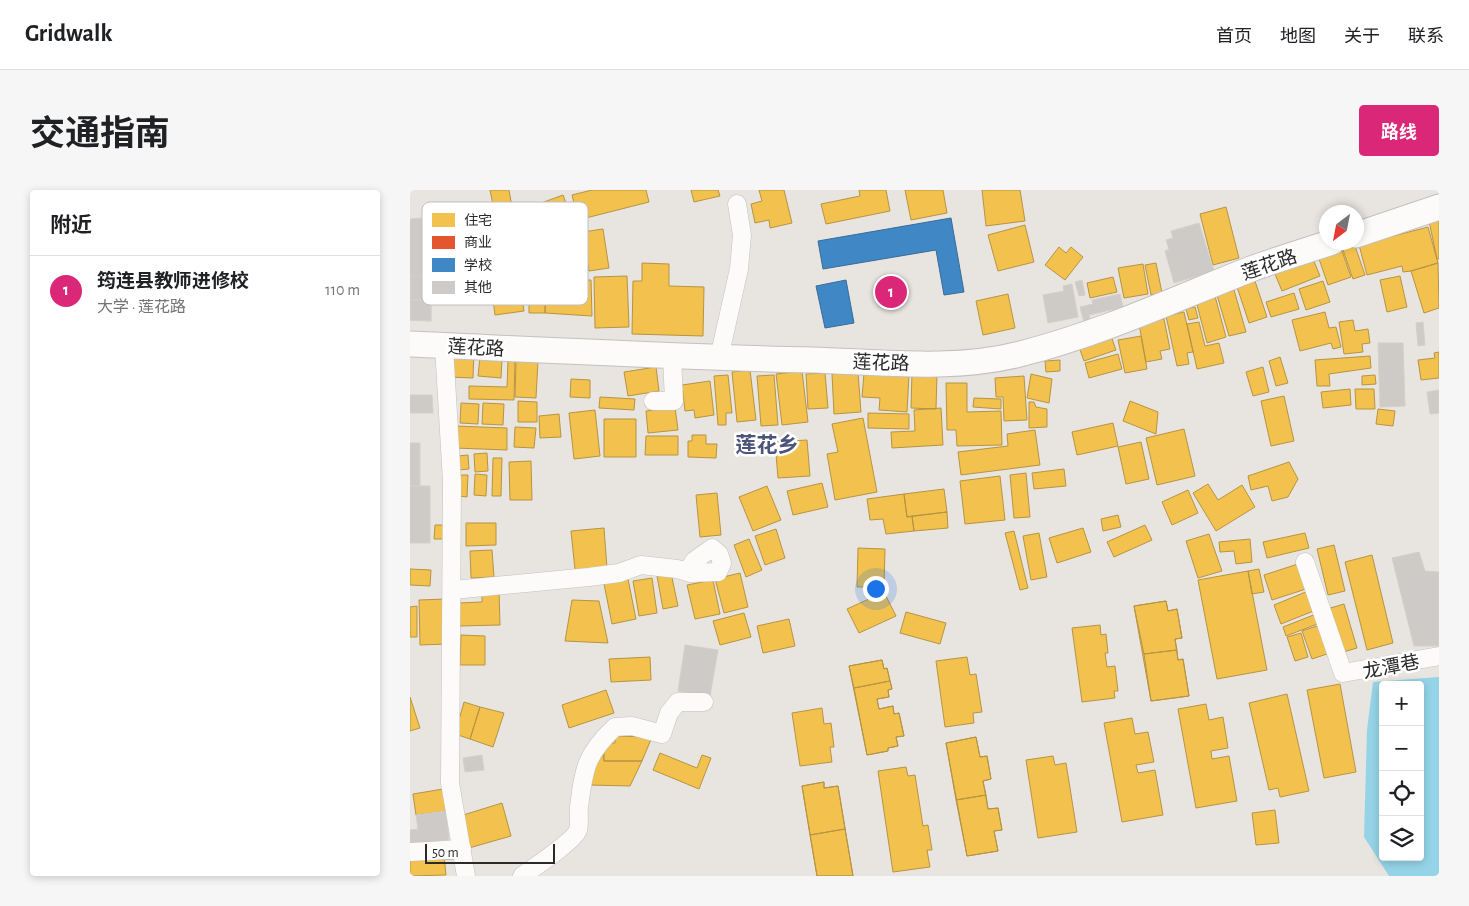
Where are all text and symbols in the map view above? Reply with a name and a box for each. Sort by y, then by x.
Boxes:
text: Gridwalk [25,22,112,46]
text: 首页 [1216,28,1252,46]
text: 地图 [1280,28,1316,46]
text: 关于 [1344,28,1380,46]
text: 联系 [1408,28,1444,46]
button: 路线 [1359,105,1439,156]
text: 交通指南 [30,117,170,152]
legend [422,202,588,305]
north arrow [1319,205,1364,250]
text: 住宅 [464,213,492,228]
text: 附近 [50,215,92,236]
text: 商业 [464,235,492,250]
street label: 莲花路 [1239,245,1300,284]
text: 学校 [464,257,492,273]
text: 筠连县教师进修校 [97,272,249,291]
pin: 1 [875,273,907,311]
text: 其他 [464,280,492,295]
text: 1 [63,282,69,298]
text: 110 m [325,282,360,298]
text: 大学 · 莲花路 [97,299,186,315]
street label: 莲花路 [447,336,505,359]
street label: 莲花路 [852,351,910,374]
district label: 莲花乡 [736,433,799,456]
your location [863,576,889,602]
street label: 龙潭巷 [1361,651,1421,682]
map controls [1379,681,1424,861]
button: + [1379,681,1424,726]
button: − [1379,726,1424,771]
button: locate [1379,771,1424,816]
button: layers [1379,816,1424,861]
scale bar [425,841,555,864]
text: 50 m [432,846,459,860]

